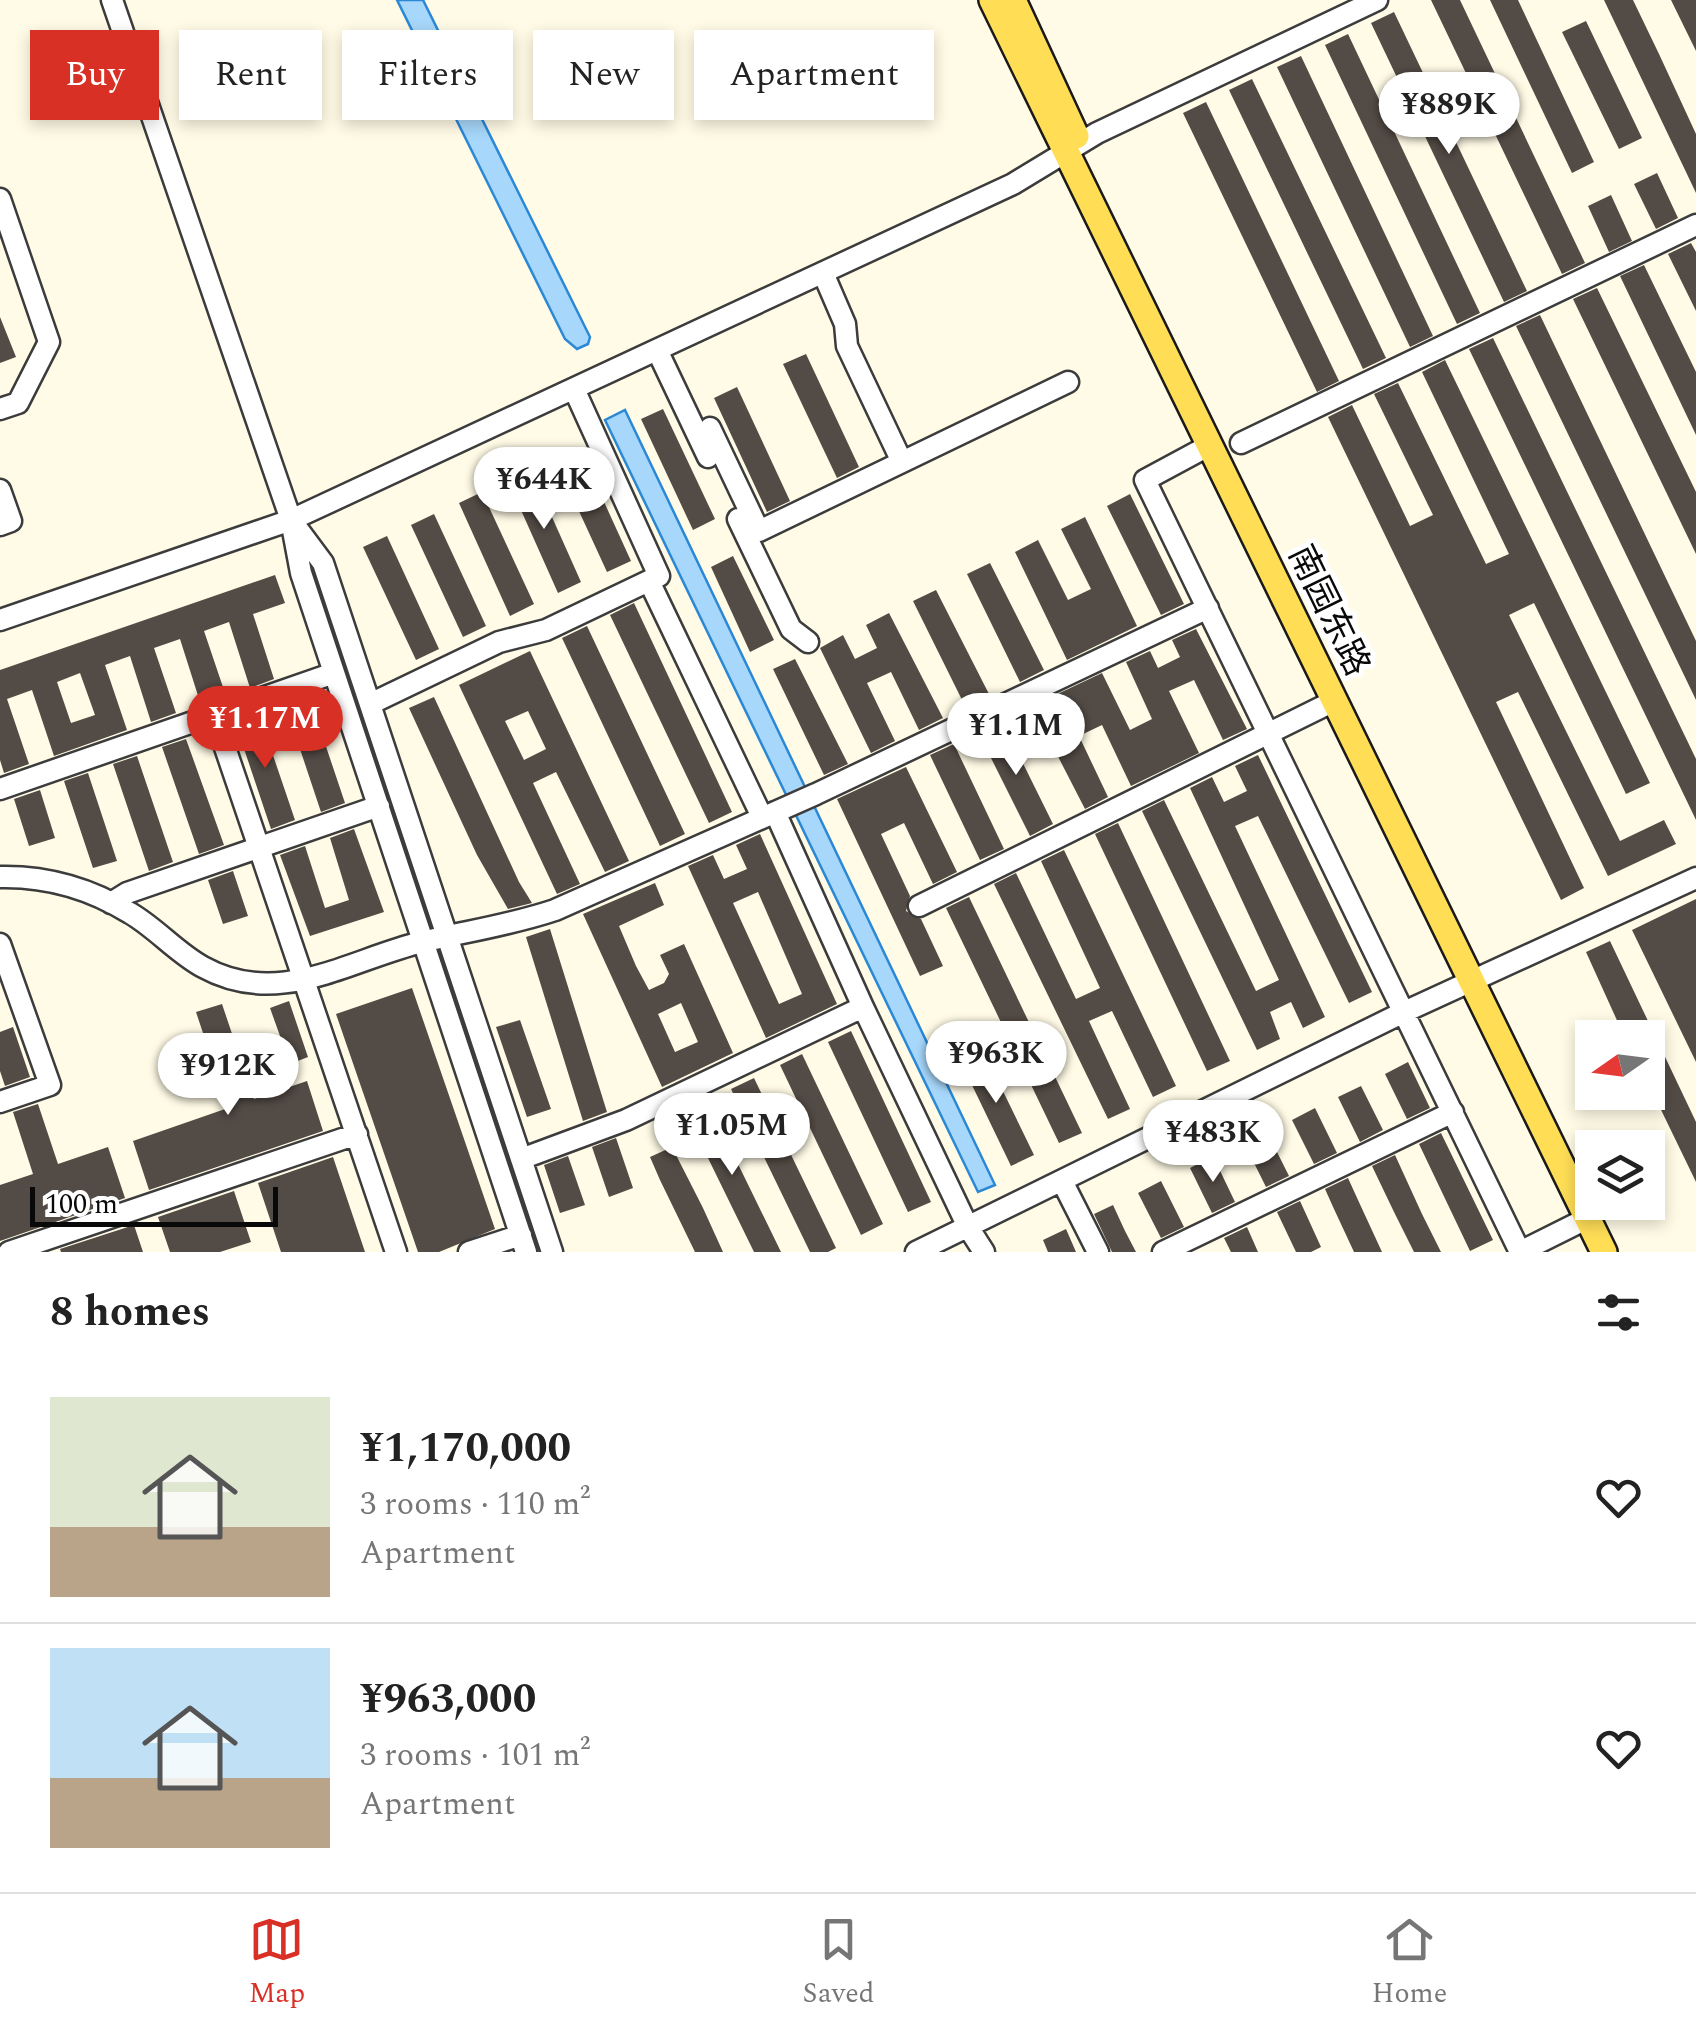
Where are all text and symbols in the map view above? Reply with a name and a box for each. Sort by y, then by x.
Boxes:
chip: Buy [30,30,159,120]
chip: Rent [179,30,322,120]
chip: Filters [342,30,513,120]
chip: New [533,30,674,120]
chip: Apartment [694,30,934,120]
pin: ¥889K [1379,72,1519,157]
text: ¥889K [1401,80,1497,129]
pin: ¥644K [474,447,614,532]
text: ¥644K [496,455,592,504]
street label: 南园东路 [1274,536,1383,685]
pin: ¥1.17M [184,686,346,771]
pin: ¥1.1M [946,693,1086,778]
text: ¥1.17M [209,694,321,743]
text: ¥1.1M [969,701,1063,750]
north arrow [1575,1020,1665,1110]
map controls [1575,1020,1665,1220]
pin: ¥963K [926,1021,1066,1106]
text: ¥963K [948,1029,1044,1078]
pin: ¥912K [158,1033,298,1118]
text: ¥912K [180,1041,276,1090]
pin: ¥1.05M [651,1093,813,1178]
pin: ¥483K [1143,1100,1283,1185]
text: ¥1.05M [676,1101,788,1150]
text: ¥483K [1165,1108,1261,1157]
button: layers [1575,1130,1665,1220]
scale bar [30,1182,278,1226]
text: 100 m [45,1183,118,1226]
text: 8 homes [50,1281,210,1344]
icon: filters [1591,1285,1646,1340]
text: ¥1,170,000 [360,1417,571,1480]
icon: home [130,1437,250,1557]
icon: heart [1591,1470,1646,1525]
text: 3 rooms · 110 m² [360,1480,590,1529]
text: Apartment [360,1529,515,1578]
text: ¥963,000 [360,1668,536,1731]
icon: home [130,1688,250,1808]
icon: heart [1591,1721,1646,1776]
text: 3 rooms · 101 m² [360,1731,590,1780]
text: Apartment [360,1780,515,1829]
tab: Map [249,1912,305,2015]
tab: Saved [803,1912,874,2015]
tab: Home [1372,1912,1447,2015]

